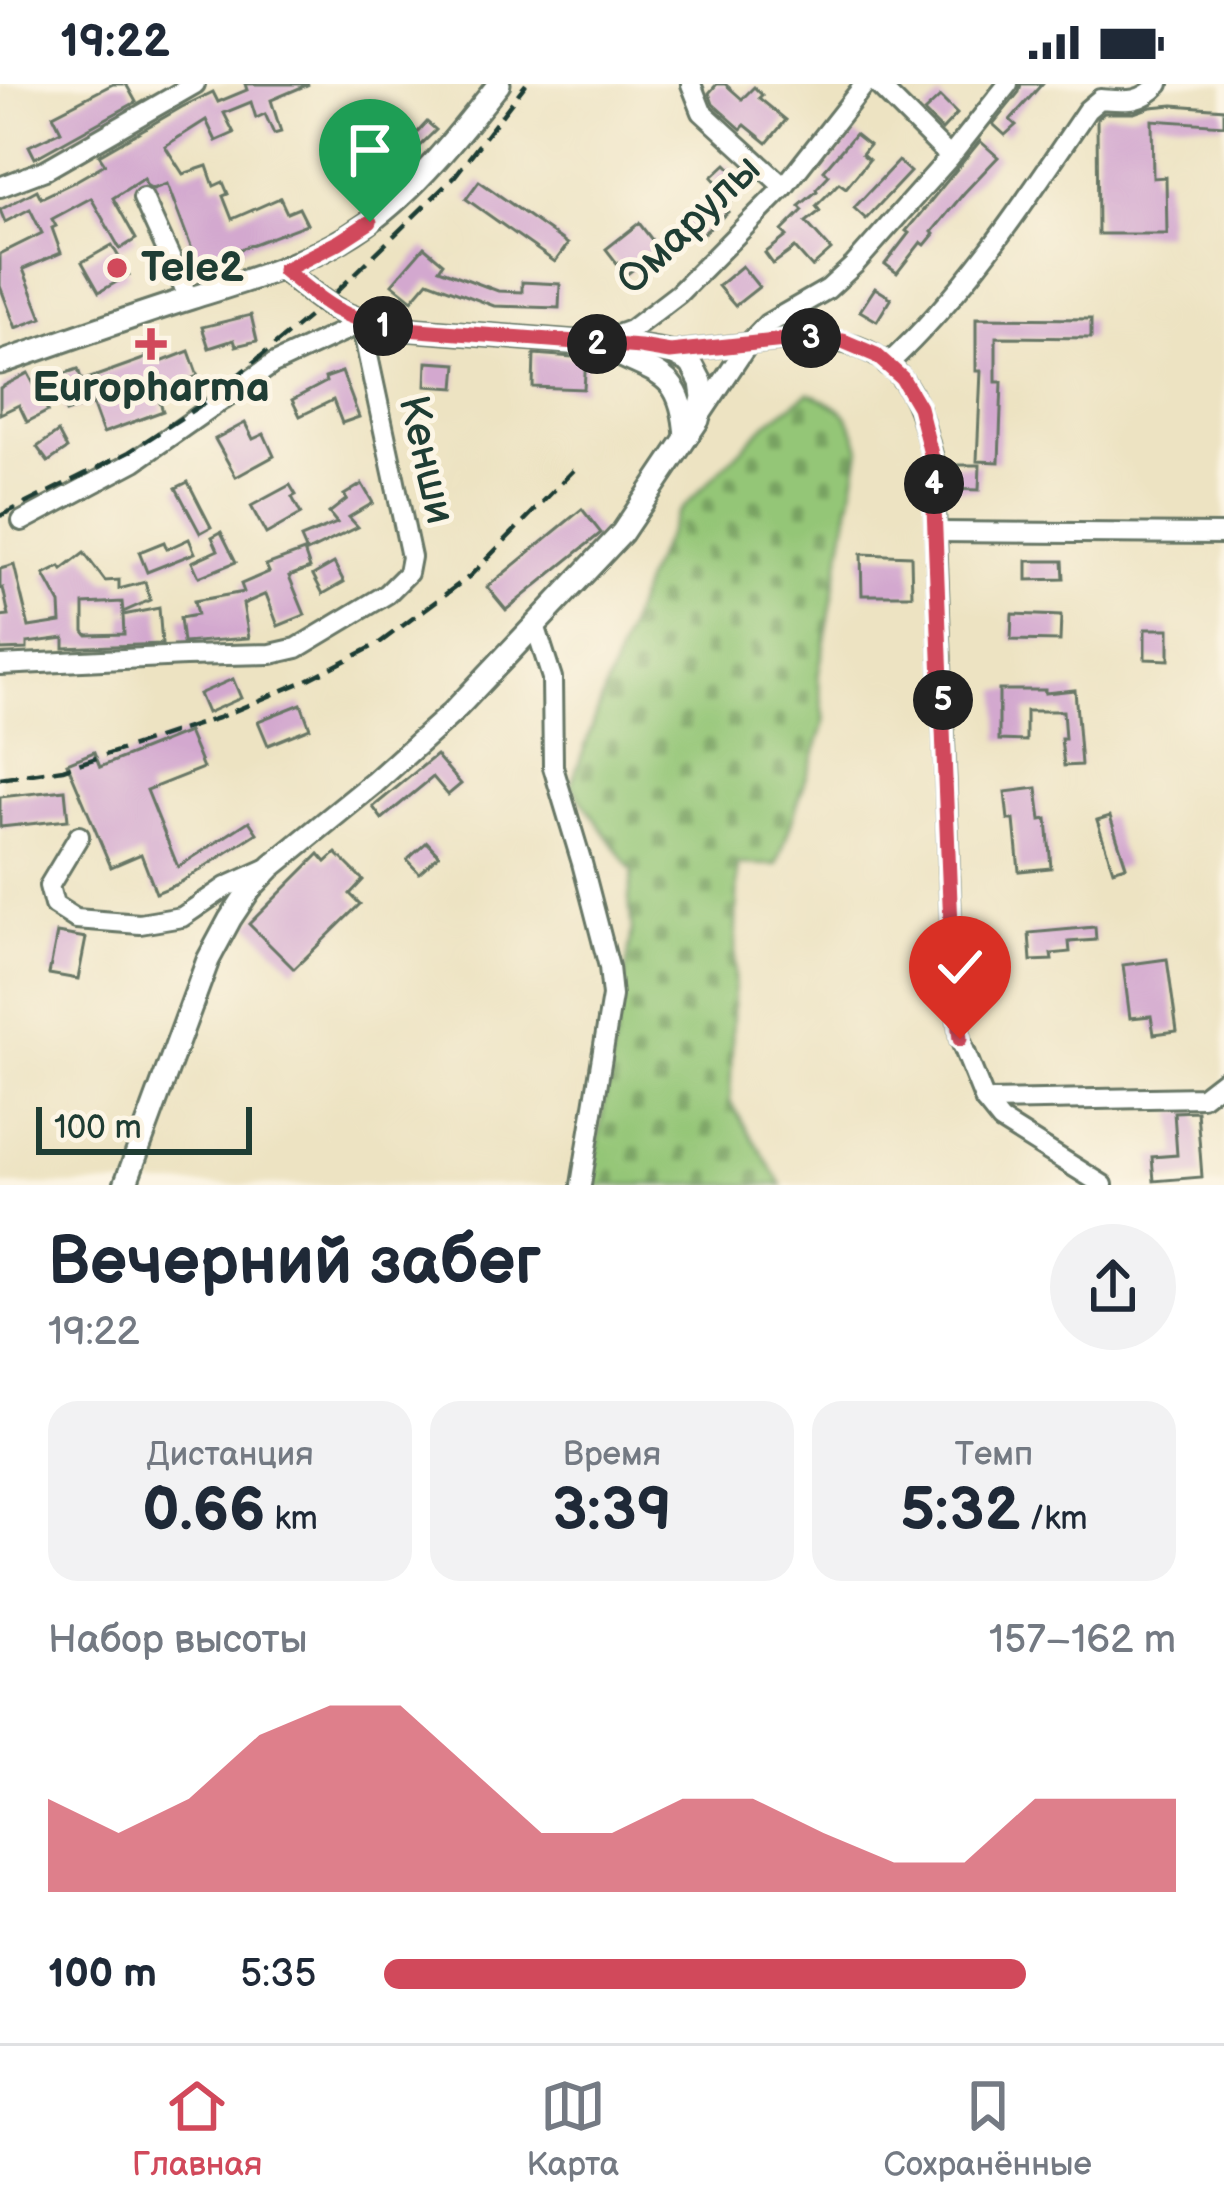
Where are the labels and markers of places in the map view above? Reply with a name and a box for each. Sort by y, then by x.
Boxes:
pin [319,99,421,222]
place label: Tele2 [141,243,244,294]
marker: Tele2 [104,255,130,281]
pin: 1 [353,296,413,356]
pin: 3 [781,308,841,368]
pin: 2 [567,314,627,374]
marker: Europharma [138,331,164,357]
place label: Europharma [32,363,270,414]
pin: 4 [904,454,964,514]
pin: 5 [913,670,973,730]
pin [909,916,1011,1039]

